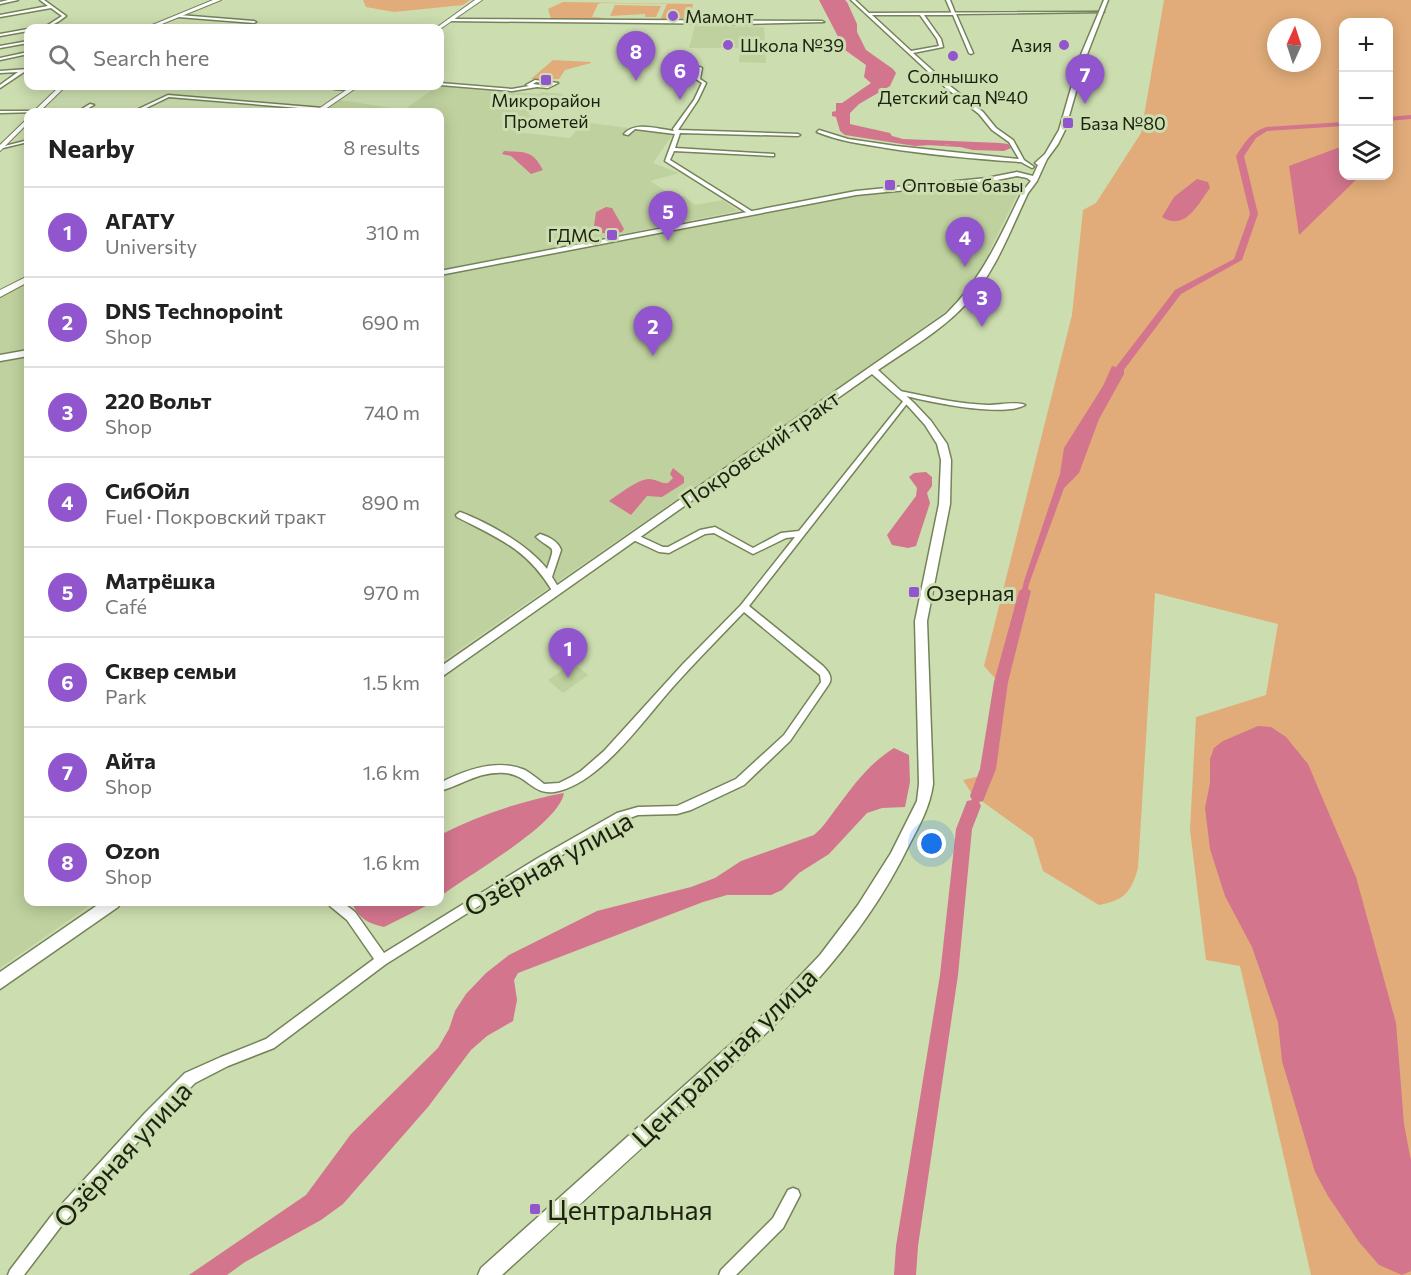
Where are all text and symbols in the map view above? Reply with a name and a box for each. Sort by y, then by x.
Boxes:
place label: Мамонт [685,5,754,27]
marker: Мамонт [666,9,680,23]
north arrow [1267,18,1321,72]
map controls [1339,18,1393,180]
button: + [1339,18,1393,72]
search box [24,24,444,90]
pin: 8 [616,32,656,81]
place label: Школа №39 [740,34,844,56]
place label: Азия [1011,34,1052,56]
marker: Школа №39 [721,38,735,52]
marker: Азия [1057,38,1071,52]
icon: search [45,41,78,74]
text: Search here [93,44,209,71]
marker: Солнышко Детский сад №40 [946,49,960,63]
pin: 6 [660,51,700,100]
pin: 7 [1066,54,1104,104]
place label: Солнышко Детский сад №40 [878,65,1028,108]
button: − [1339,72,1393,126]
marker: Микрорайон Прометей [539,73,553,87]
place label: Микрорайон Прометей [491,89,601,132]
place label: База №80 [1080,112,1166,134]
marker: База №80 [1061,116,1075,130]
button: layers [1339,126,1393,180]
text: Nearby [48,132,135,163]
text: 8 results [343,135,420,159]
place label: Оптовые базы [902,174,1024,196]
marker: Оптовые базы [883,178,897,192]
pin: 5 [648,192,688,241]
text: АГАТУ [105,207,175,234]
pin: 4 [946,218,984,267]
text: 1 [63,220,72,244]
text: 310 m [366,220,420,244]
place label: ГДМС [548,224,600,246]
marker: ГДМС [605,228,619,242]
text: University [105,234,197,258]
pin: 3 [962,278,1002,327]
text: DNS Technopoint [105,297,283,324]
pin: 2 [634,306,672,356]
text: 2 [62,310,73,334]
text: 690 m [362,310,420,334]
text: Shop [105,324,152,348]
street label: Покровский тракт [675,384,845,514]
text: 220 Вольт [105,387,212,414]
text: 3 [62,400,73,424]
text: 740 m [364,400,420,424]
text: Shop [105,414,152,438]
text: СибОйл [105,477,190,504]
text: 4 [61,490,74,514]
text: 890 m [361,490,420,514]
text: Fuel · Покровский тракт [105,504,326,528]
text: Матрёшка [105,567,215,594]
place label: Озерная [926,579,1015,606]
text: 5 [62,580,73,604]
text: 970 m [363,580,420,604]
marker: Озерная [907,585,921,599]
text: Café [105,594,147,618]
pin: 1 [548,628,588,678]
text: Сквер семьи [105,657,237,684]
text: 6 [61,670,74,694]
text: 1.5 km [363,670,420,694]
text: Park [105,684,147,708]
text: Айта [105,747,156,774]
text: 7 [62,760,73,784]
text: 1.6 km [363,760,420,784]
text: Shop [105,774,152,798]
street label: Озёрная улица [458,803,638,923]
your location [917,829,946,858]
text: Ozon [105,837,160,864]
text: 8 [61,850,74,874]
text: 1.6 km [363,850,420,874]
text: Shop [105,864,152,888]
street label: Центральная улица [624,960,824,1154]
street label: Озёрная улица [46,1074,198,1234]
place label: Центральная [547,1193,713,1226]
marker: Центральная [528,1202,542,1216]

